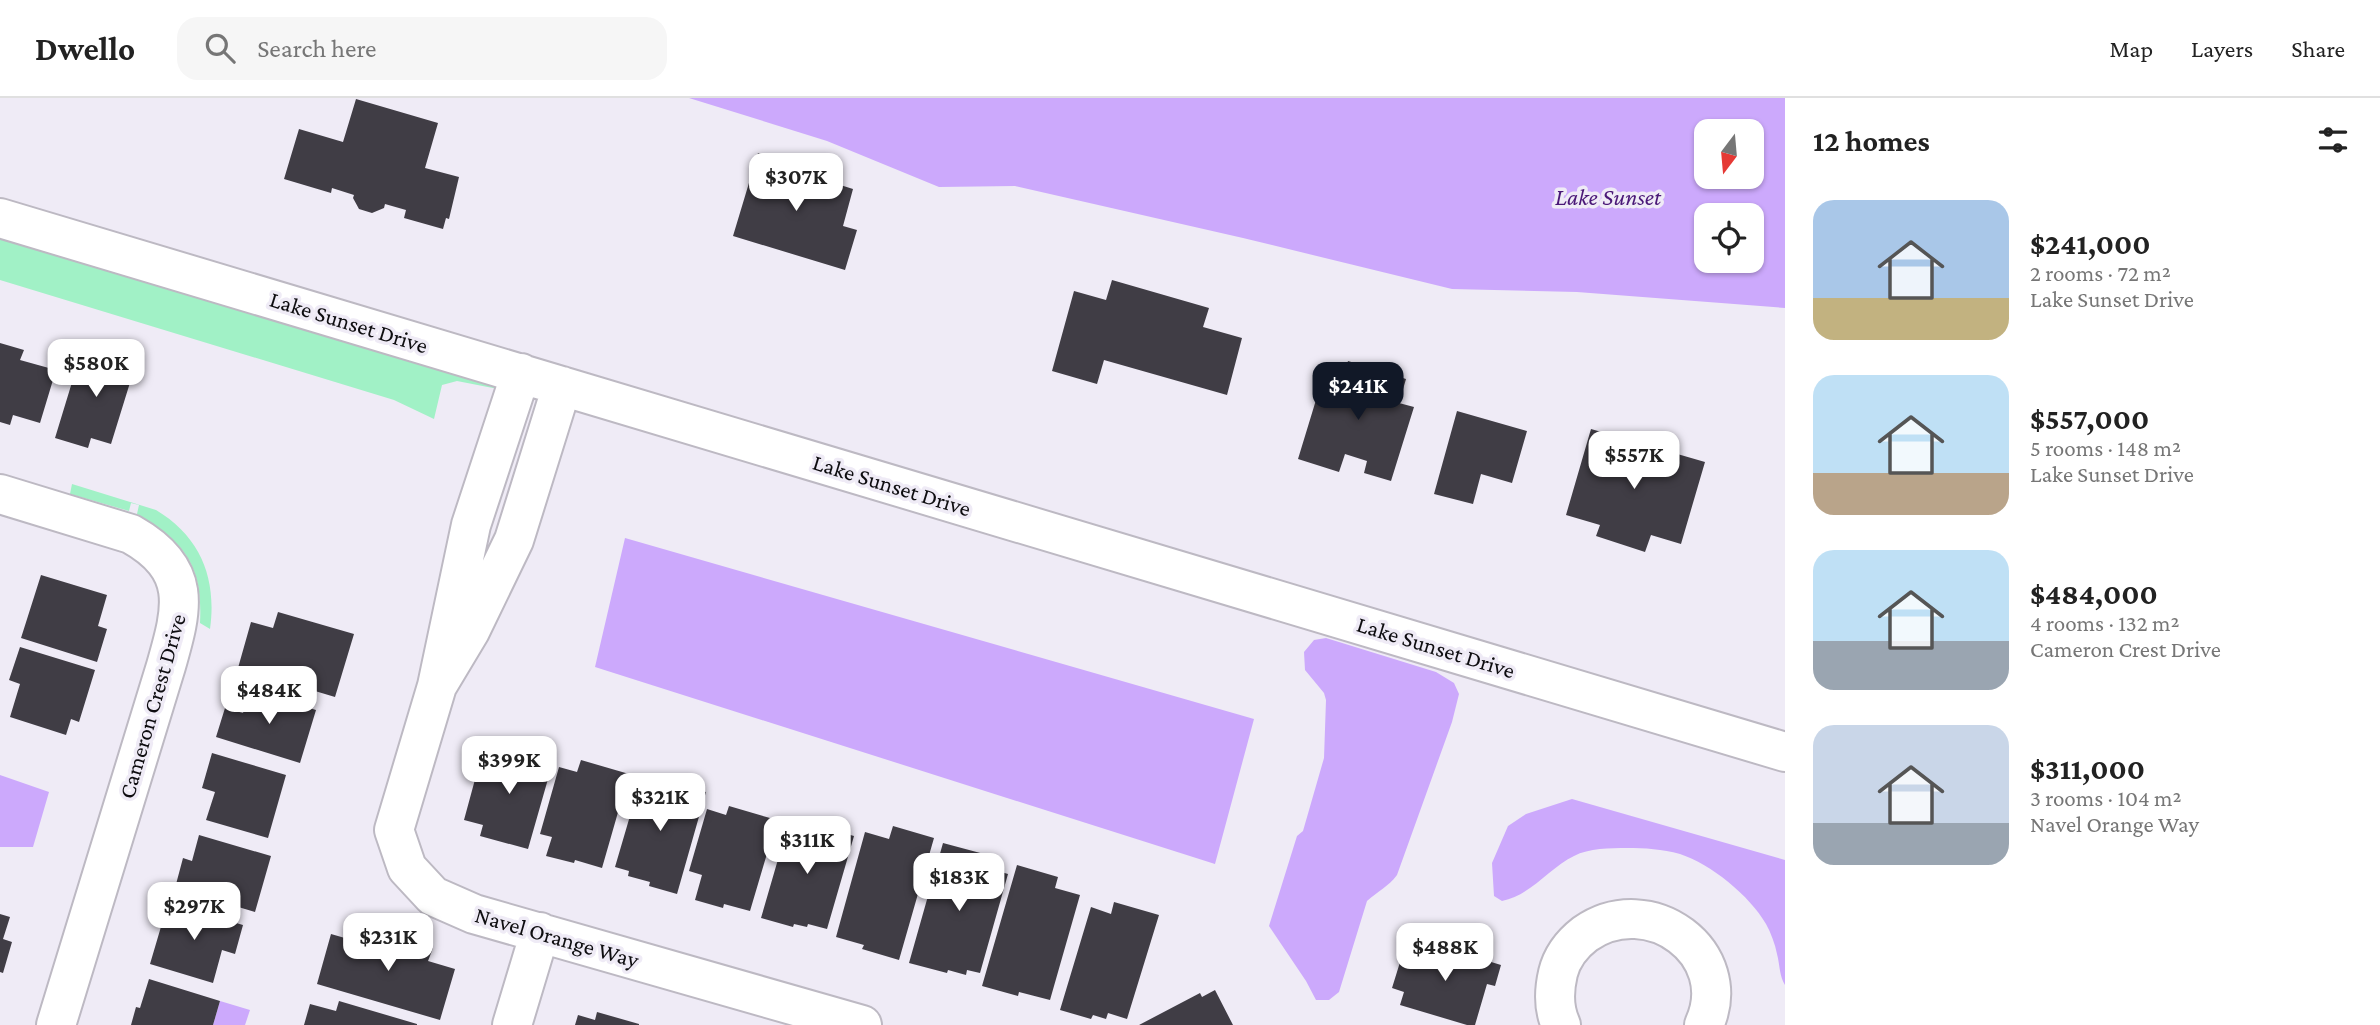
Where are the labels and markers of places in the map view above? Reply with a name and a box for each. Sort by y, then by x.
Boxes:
pin: $307K [747,153,845,213]
pin: $580K [47,340,145,399]
pin: $241K [1309,362,1407,422]
pin: $557K [1585,432,1683,491]
pin: $484K [220,666,318,726]
pin: $399K [460,736,558,796]
pin: $321K [611,774,709,833]
pin: $311K [758,816,856,876]
pin: $183K [910,854,1008,913]
pin: $297K [145,882,243,942]
pin: $231K [339,914,437,973]
pin: $488K [1396,924,1494,983]

